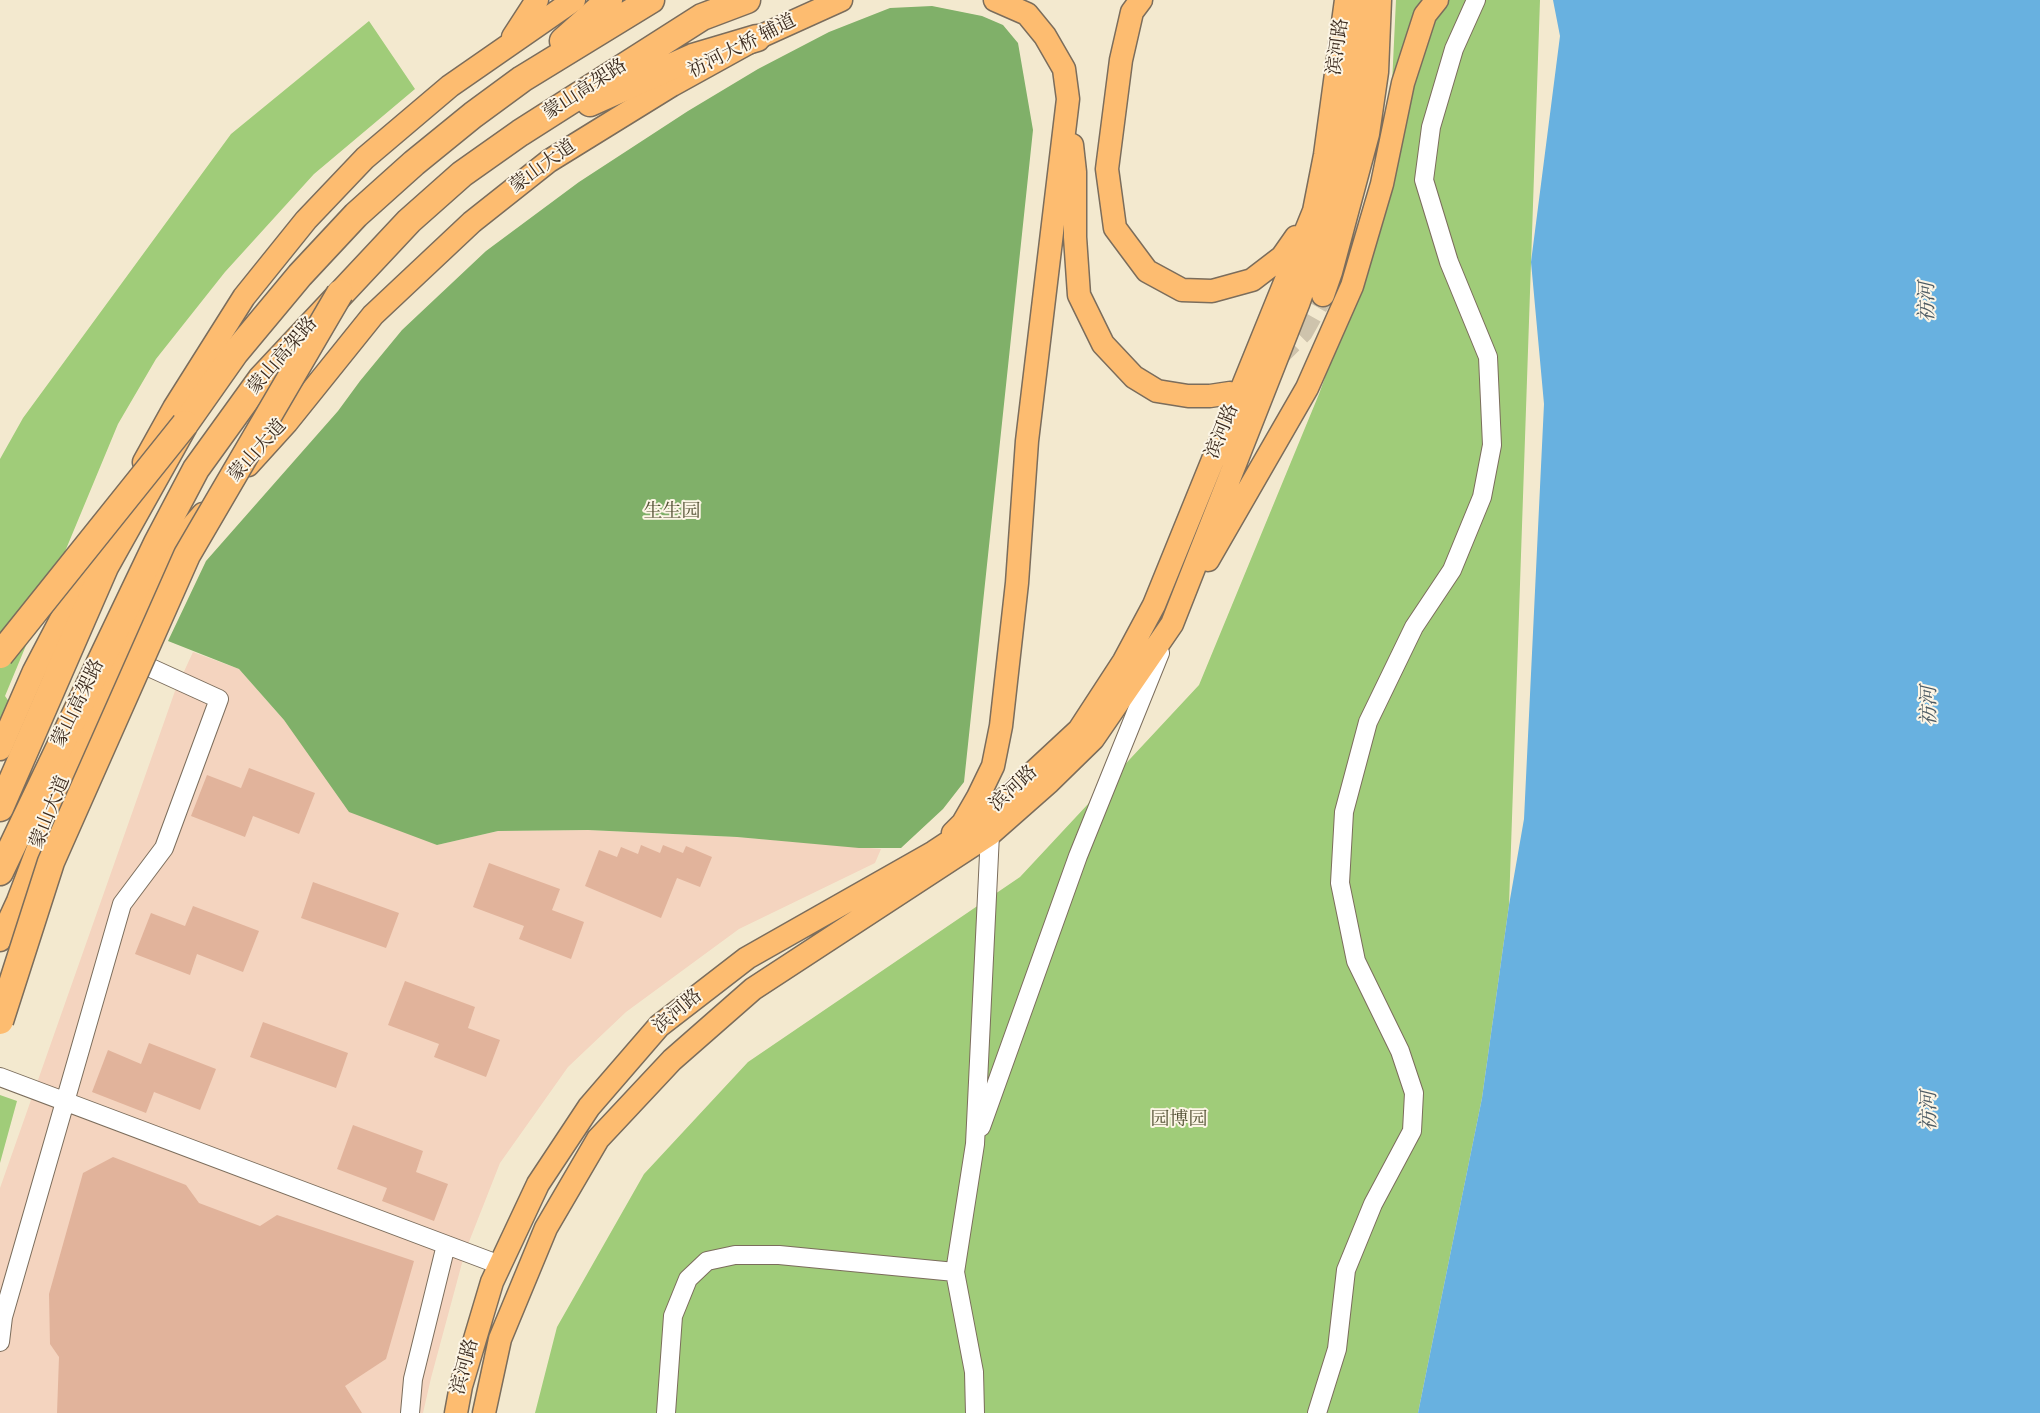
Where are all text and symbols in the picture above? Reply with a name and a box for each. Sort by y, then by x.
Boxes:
street label: 祊河大桥 辅道 [685,11,801,85]
street label: 滨河路 [1325,17,1355,77]
street label: 蒙山高架路 [540,56,632,126]
street label: 蒙山大道 [507,136,581,200]
water label: 祊河 [1918,282,1942,322]
street label: 蒙山高架路 [244,314,324,400]
street label: 滨河路 [1203,401,1245,463]
street label: 蒙山大道 [225,416,293,488]
park label: 生生园 [644,503,700,525]
street label: 蒙山高架路 [49,656,111,752]
water label: 祊河 [1920,686,1944,726]
street label: 滨河路 [986,762,1044,818]
street label: 蒙山大道 [27,773,77,853]
street label: 滨河路 [650,986,708,1040]
water label: 祊河 [1920,1091,1944,1131]
park label: 园博园 [1151,1111,1207,1133]
street label: 滨河路 [449,1337,485,1397]

